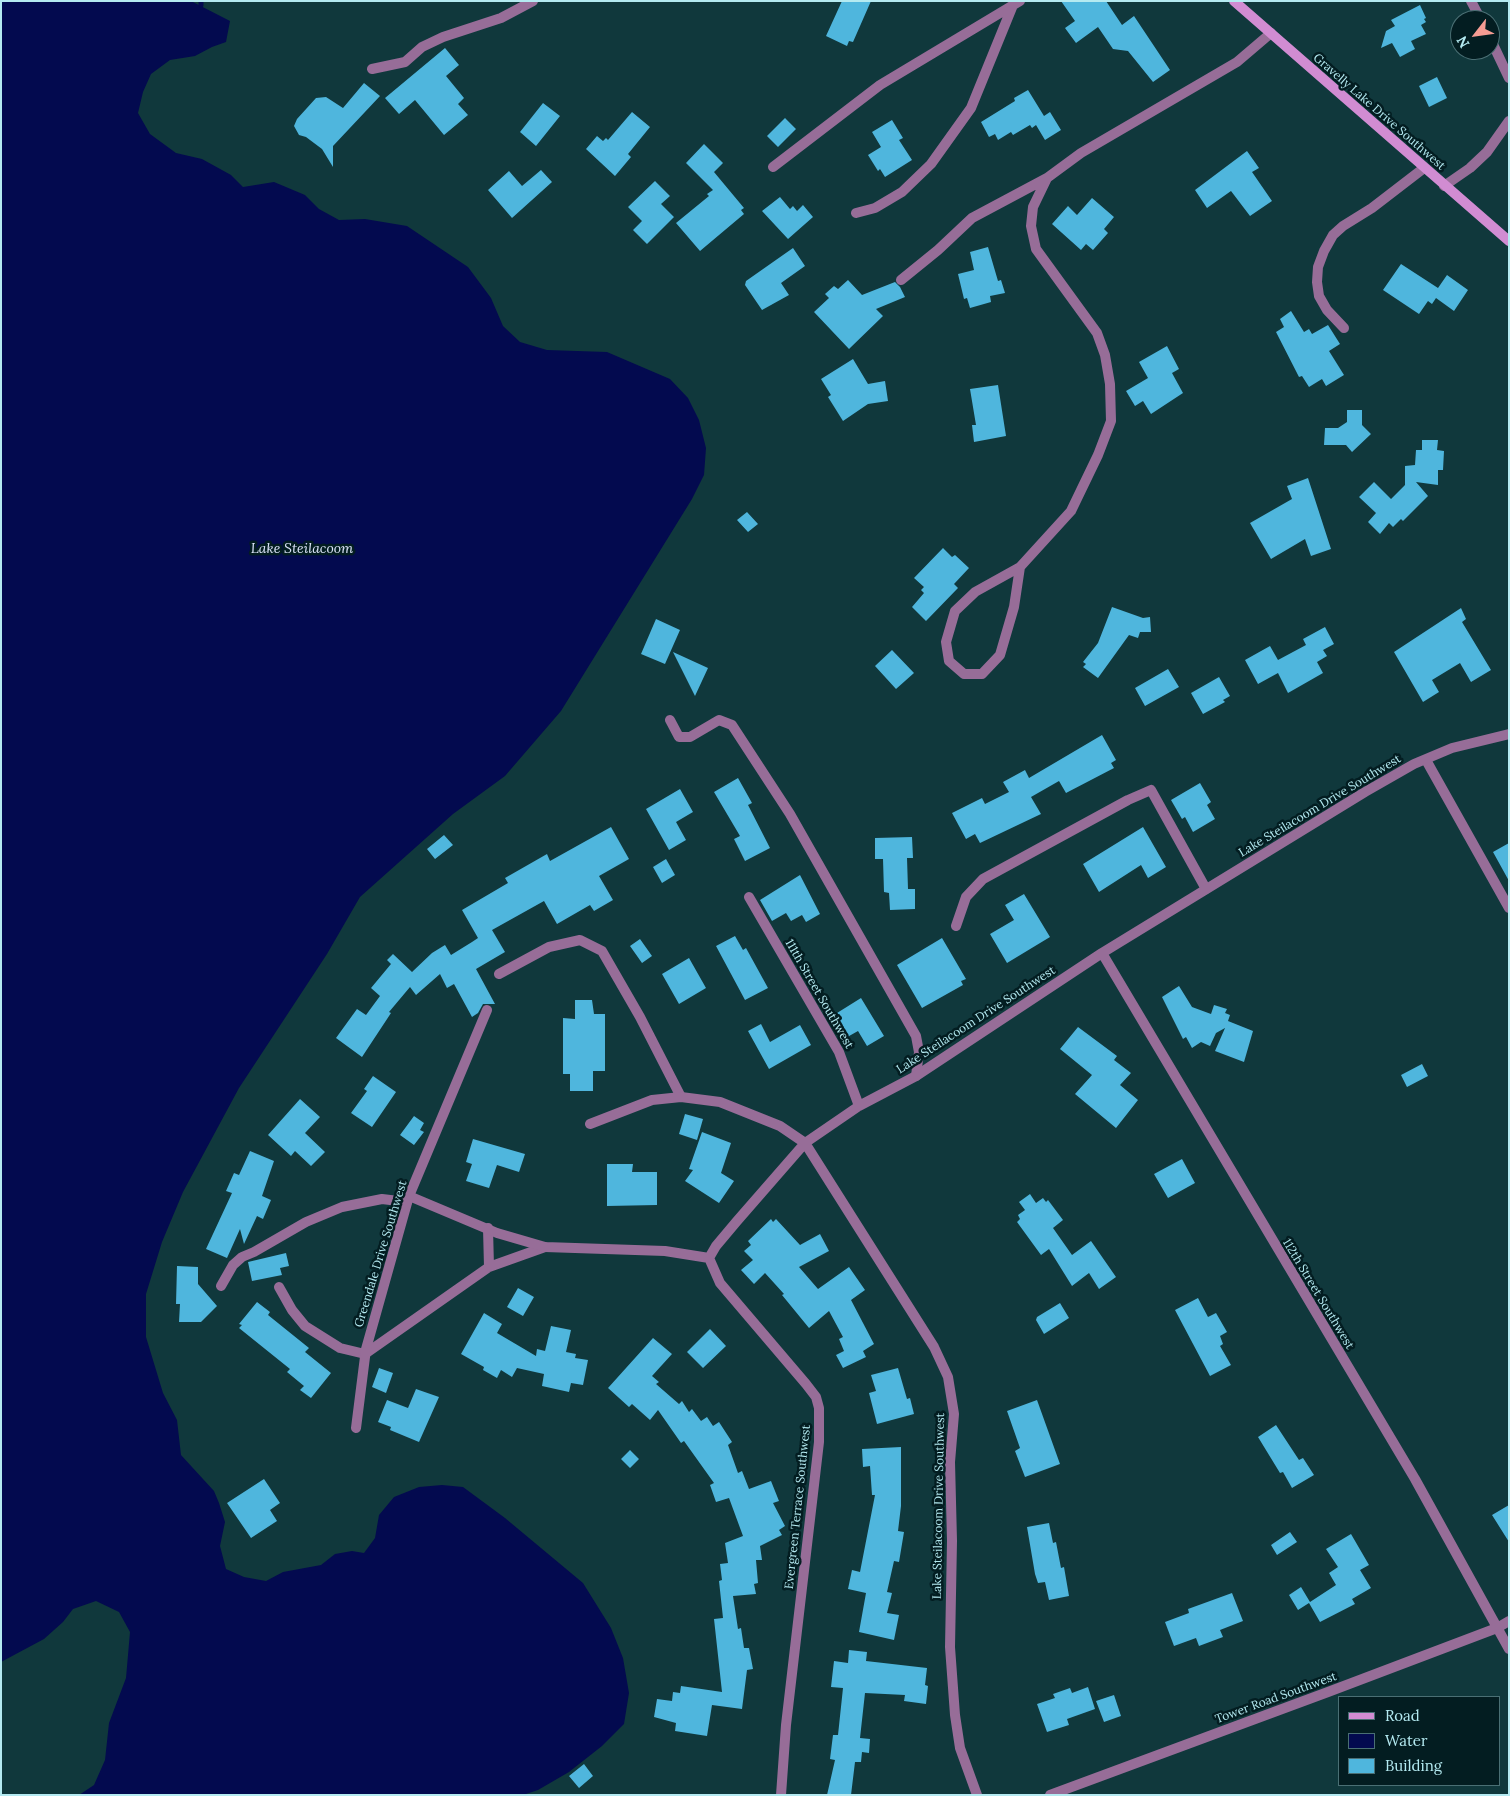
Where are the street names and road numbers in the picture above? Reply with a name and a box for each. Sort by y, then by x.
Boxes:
street label: Gravelly Lake Drive Southwest [1310,51,1448,173]
street label: Lake Steilacoom Drive Southwest [1236,752,1404,860]
street label: 111th Street Southwest [782,937,856,1051]
street label: Lake Steilacoom Drive Southwest [894,963,1058,1077]
street label: Greendale Drive Southwest [352,1179,410,1329]
street label: 112th Street Southwest [1279,1236,1357,1352]
street label: Lake Steilacoom Drive Southwest [930,1413,948,1599]
street label: Evergreen Terrace Southwest [782,1424,814,1590]
street label: Tower Road Southwest [1213,1669,1339,1727]

